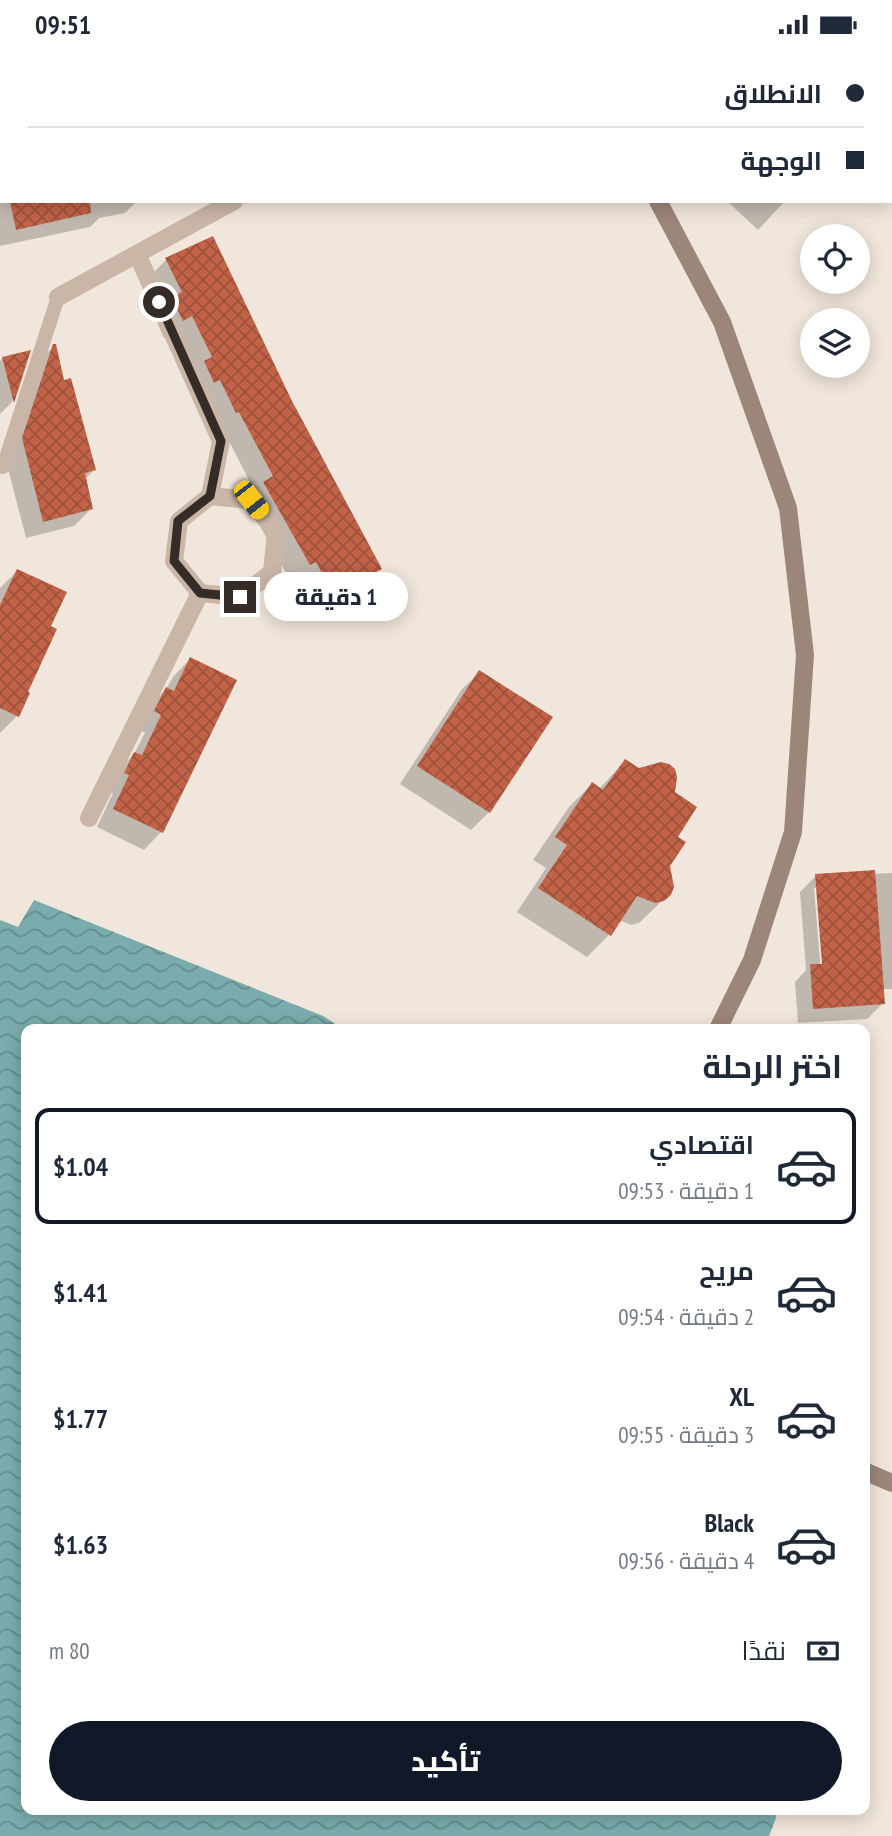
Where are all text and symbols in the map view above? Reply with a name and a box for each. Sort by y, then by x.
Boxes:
text: 09:51 [35,8,91,41]
text: الانطلاق [724,77,822,110]
text: الوجهة [741,144,822,177]
map controls [800,224,870,378]
button: locate [800,224,870,294]
route start [143,286,175,318]
button: layers [800,308,870,378]
car [230,477,273,523]
callout: 1 دقيقة [264,573,408,621]
route end [224,581,256,613]
text: 1 دقيقة [295,582,377,611]
text: اختر الرحلة [702,1045,842,1087]
text: اقتصادي [649,1128,754,1161]
icon: car [775,1135,838,1198]
text: $1.04 [53,1150,108,1183]
text: 1 دقيقة · 09:53 [618,1176,754,1205]
text: مريح [699,1254,754,1287]
icon: car [775,1261,838,1324]
text: $1.41 [53,1276,108,1309]
text: 2 دقيقة · 09:54 [618,1302,754,1331]
text: XL [729,1380,754,1413]
icon: car [775,1387,838,1450]
text: $1.77 [53,1402,108,1435]
text: 3 دقيقة · 09:55 [618,1420,754,1449]
text: Black [704,1506,754,1539]
icon: car [775,1513,838,1576]
text: $1.63 [53,1528,108,1561]
text: 4 دقيقة · 09:56 [618,1546,754,1575]
icon: cash [804,1632,842,1670]
text: نقدًا [742,1634,786,1667]
text: 80 m [49,1636,90,1665]
button: تأكيد [49,1721,842,1801]

